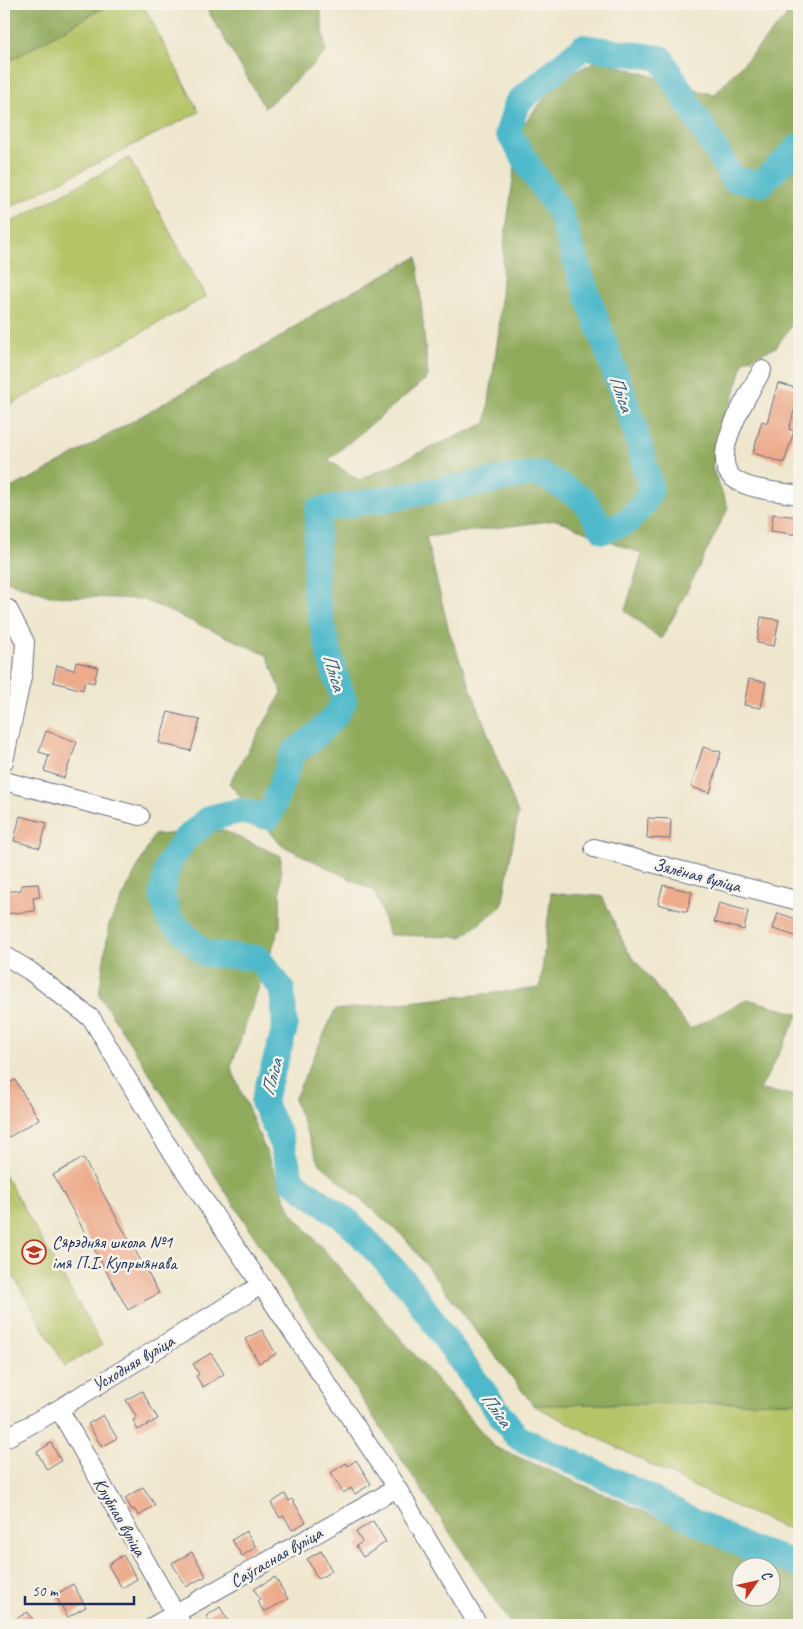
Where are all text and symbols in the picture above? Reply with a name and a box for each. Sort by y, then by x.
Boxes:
water label: Пліса [604,372,639,416]
water label: Пліса [317,651,351,695]
street label: Зялёная вуліца [651,853,744,898]
water label: Пліса [256,1055,289,1098]
place label: Сярэдняя школа №1 імя П.І. Купрыянава [52,1231,178,1274]
school or university icon: Сярэдняя школа №1 імя П.І. Купрыянава [21,1239,47,1265]
street label: Усходняя вуліца [88,1329,179,1396]
water label: Пліса [476,1388,518,1433]
street label: Клубная вуліца [89,1474,152,1561]
street label: Саўгасная вуліца [226,1521,327,1592]
north arrow [730,1556,780,1606]
text: С [757,1567,777,1584]
scale bar [25,1574,134,1606]
text: 50 m [32,1582,59,1601]

